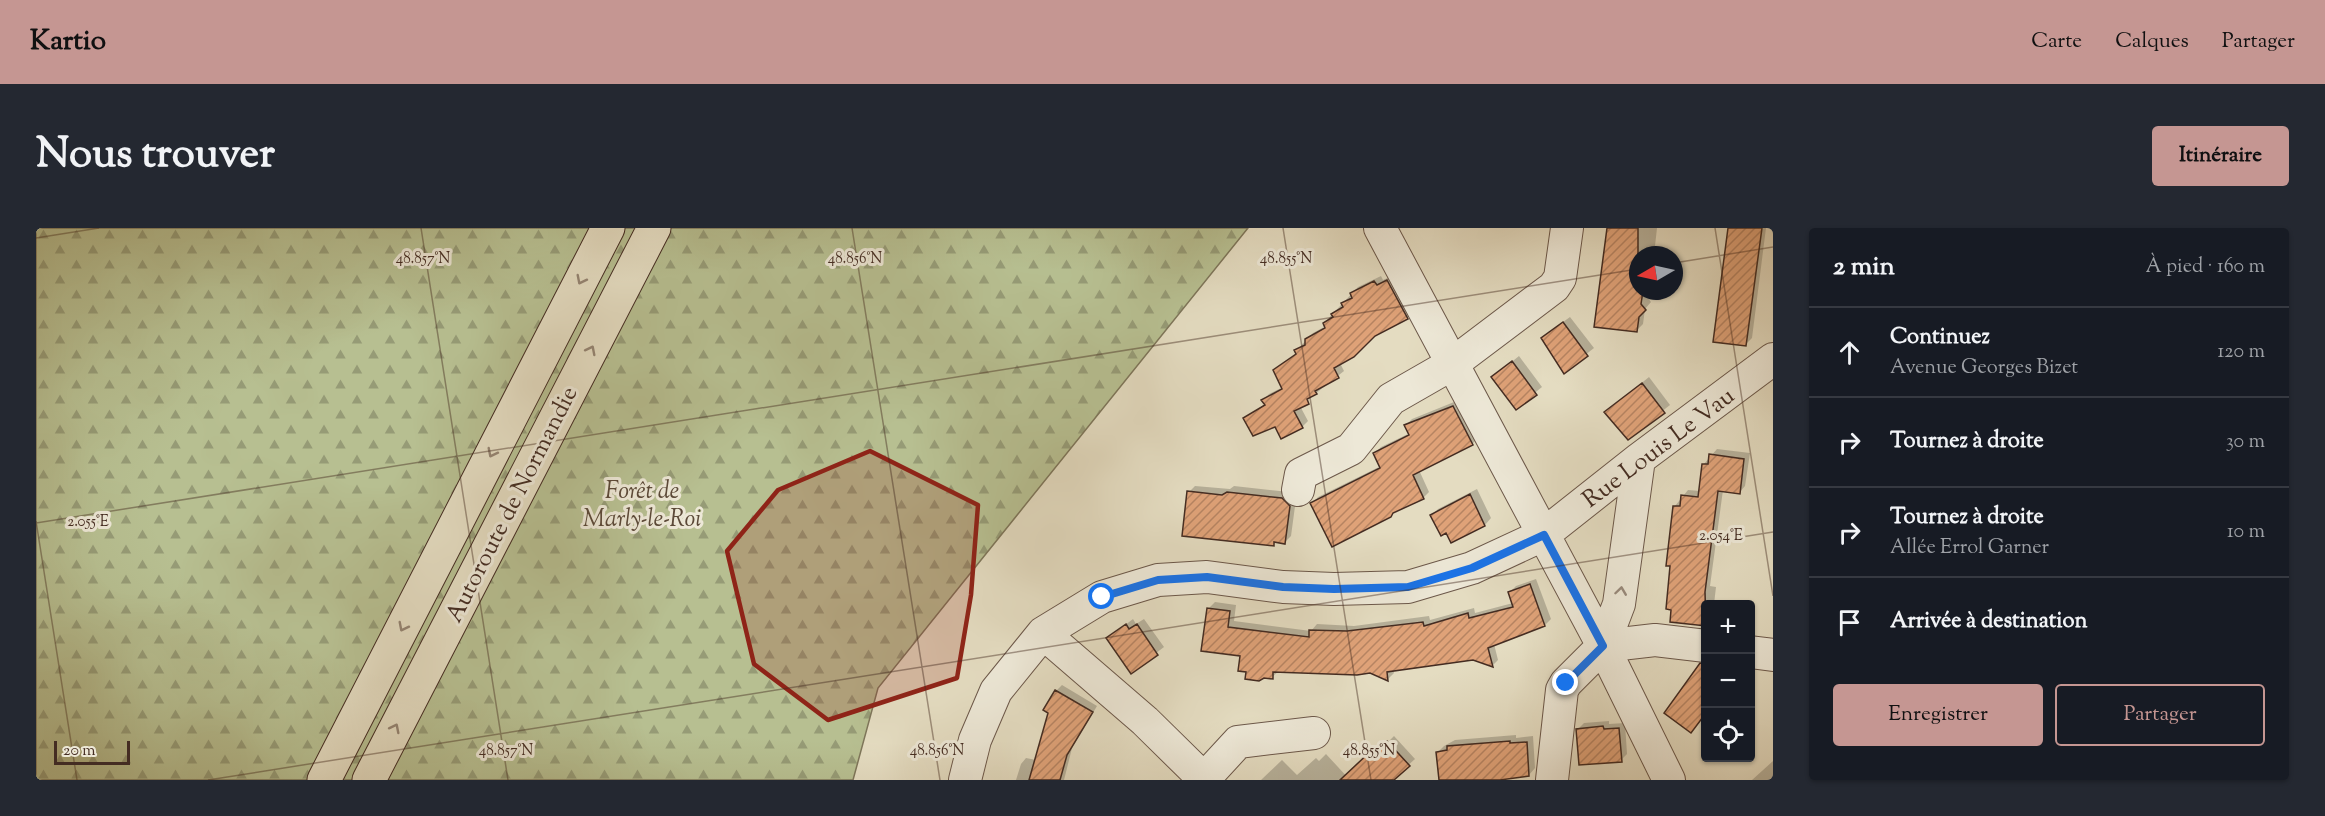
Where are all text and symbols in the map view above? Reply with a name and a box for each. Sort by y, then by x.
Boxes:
text: Kartio [30,22,106,62]
text: Carte [2031,27,2082,57]
text: Calques [2115,27,2189,57]
text: Partager [2222,27,2295,57]
text: Nous trouver [36,126,275,186]
button: Itinéraire [2152,126,2289,186]
north arrow [1629,246,1683,300]
text: 48.857°N [396,249,450,270]
text: 48.856°N [828,249,882,270]
text: 48.855°N [1260,249,1312,270]
text: 2 min [1833,249,1895,286]
text: À pied · 160 m [2146,253,2265,282]
one-way arrow [577,274,589,285]
text: Continuez [1890,322,1990,354]
icon: ahead [1833,336,1866,369]
text: 120 m [2217,338,2265,367]
one-way arrow [584,345,595,356]
text: Avenue Georges Bizet [1890,354,2078,383]
street label: Rue Louis Le Vau [1576,380,1743,517]
street label: Autoroute de Normandie [438,381,587,629]
icon: right [1833,426,1866,459]
text: Tournez à droite [1890,426,2044,458]
text: 30 m [2226,428,2265,457]
one-way arrow [488,447,499,458]
park label: Forêt de Marly-le-Roi [583,475,701,537]
text: Tournez à droite [1890,502,2044,534]
text: 2.055°E [67,512,109,533]
icon: right [1833,516,1866,549]
text: 10 m [2227,518,2265,547]
text: 2.054°E [1699,526,1743,547]
text: Allée Errol Garner [1890,534,2049,563]
route start [1088,583,1114,609]
one-way arrow [1614,586,1626,595]
map controls [1701,600,1755,762]
button: + [1701,600,1755,654]
icon: arrive [1833,606,1866,639]
text: Arrivée à destination [1890,606,2087,638]
one-way arrow [399,620,410,631]
button: − [1701,654,1755,708]
route end [1552,669,1578,695]
button: Enregistrer [1833,684,2043,746]
button: Partager [2055,684,2265,746]
button: locate [1701,708,1755,762]
one-way arrow [388,723,400,734]
scale bar [54,738,130,766]
text: 20 m [63,740,96,763]
text: 48.857°N [479,741,533,762]
text: 48.856°N [910,741,964,762]
text: 48.855°N [1343,741,1395,762]

